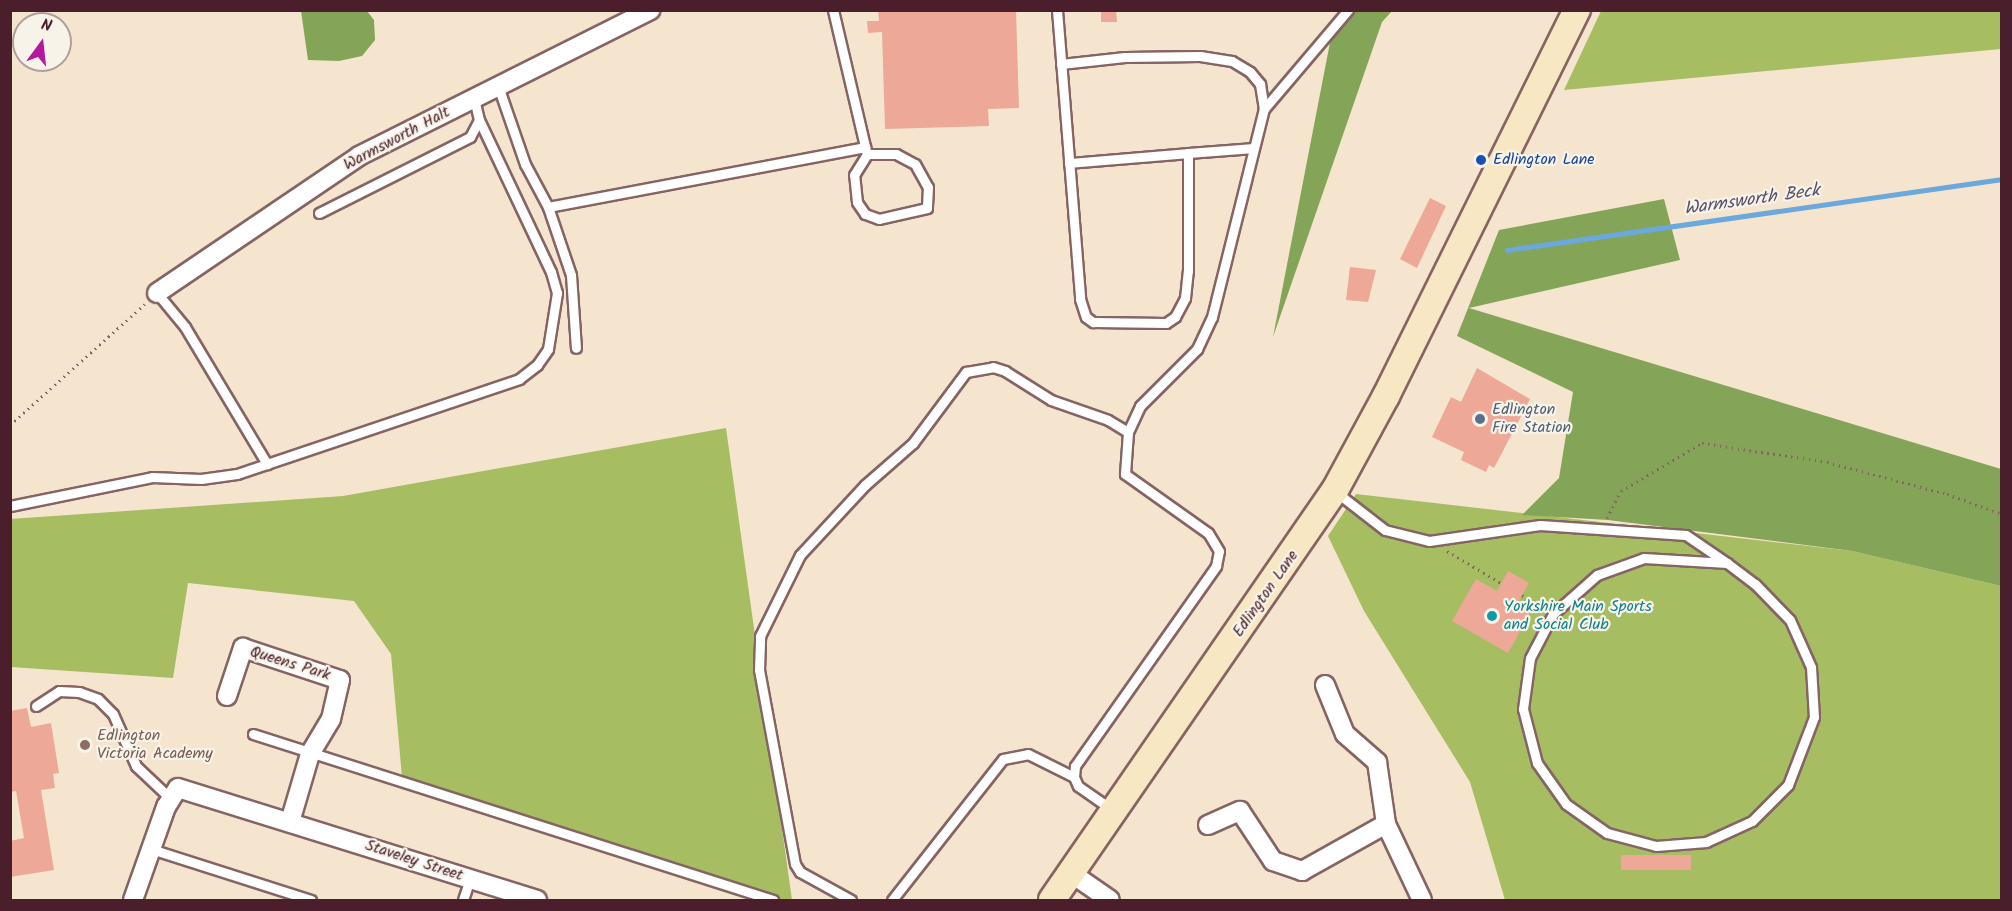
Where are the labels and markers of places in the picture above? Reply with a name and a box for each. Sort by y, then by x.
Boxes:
place label: Edlington Lane [1493,150,1595,170]
marker: Edlington Lane [1474,153,1488,167]
place label: Edlington Fire Station [1492,400,1571,438]
marker: Edlington Fire Station [1473,412,1487,426]
place label: Yorkshire Main Sports and Social Club [1504,597,1652,635]
marker: Yorkshire Main Sports and Social Club [1485,609,1499,623]
place label: Edlington Victoria Academy [97,726,213,764]
marker: Edlington Victoria Academy [78,738,92,752]

